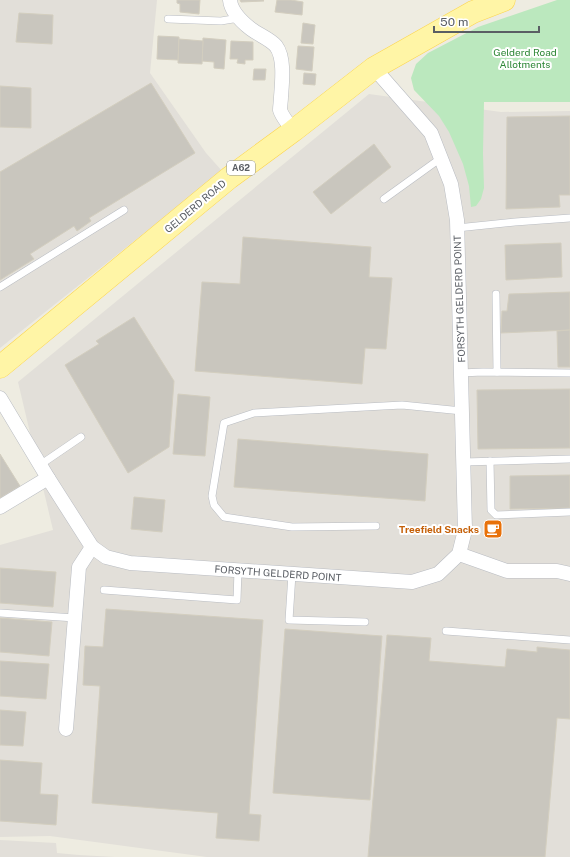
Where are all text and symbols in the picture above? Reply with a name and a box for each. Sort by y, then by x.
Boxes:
scale bar [434,8,539,34]
text: 50 m [440,15,468,29]
park label: Gelderd Road Allotments [493,46,557,70]
road number: A62 [227,161,255,175]
street label: GELDERD ROAD [162,177,228,235]
street label: FORSYTH GELDERD POINT [451,235,467,363]
cafe icon: Treefield Snacks [482,518,504,540]
place label: Treefield Snacks [399,523,479,535]
street label: FORSYTH GELDERD POINT [214,563,342,583]

